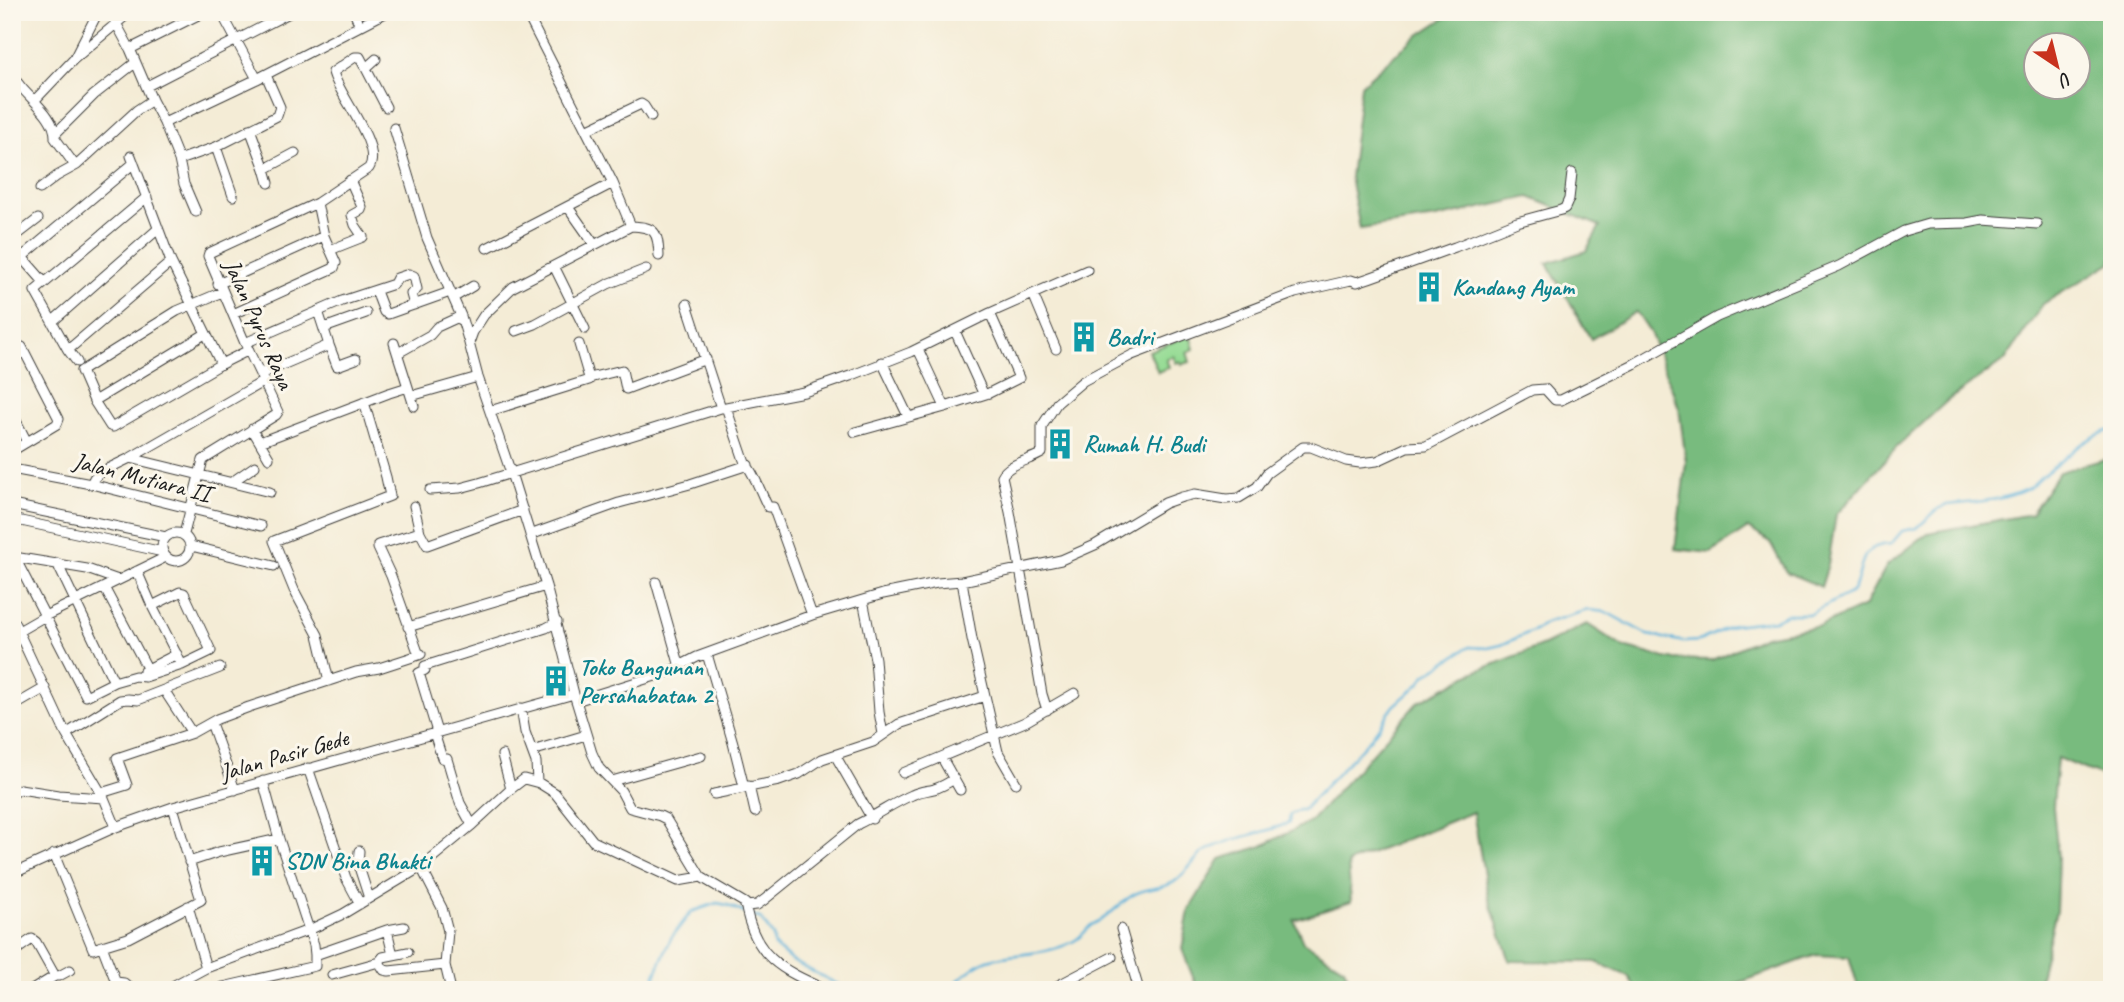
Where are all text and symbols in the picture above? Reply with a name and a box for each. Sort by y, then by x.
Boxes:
north arrow [2022,32,2092,102]
text: U [2052,67,2077,94]
street label: Jalan Pyrus Raya [217,254,302,395]
building icon: Kandang Ayam [1412,270,1446,304]
place label: Kandang Ayam [1452,272,1576,302]
building icon: Badri [1067,320,1101,354]
place label: Badri [1107,322,1157,352]
building icon: Rumah H. Budi [1043,427,1077,461]
place label: Rumah H. Budi [1083,429,1208,459]
street label: Jalan Mutiara II [69,445,219,510]
place label: Toko Bangunan Persahabatan 2 [579,652,715,710]
building icon: Toko Bangunan Persahabatan 2 [539,664,573,698]
street label: Jalan Pasir Gede [215,722,354,788]
building icon: SDN Bina Bhakti [245,844,279,878]
place label: SDN Bina Bhakti [285,846,433,876]

